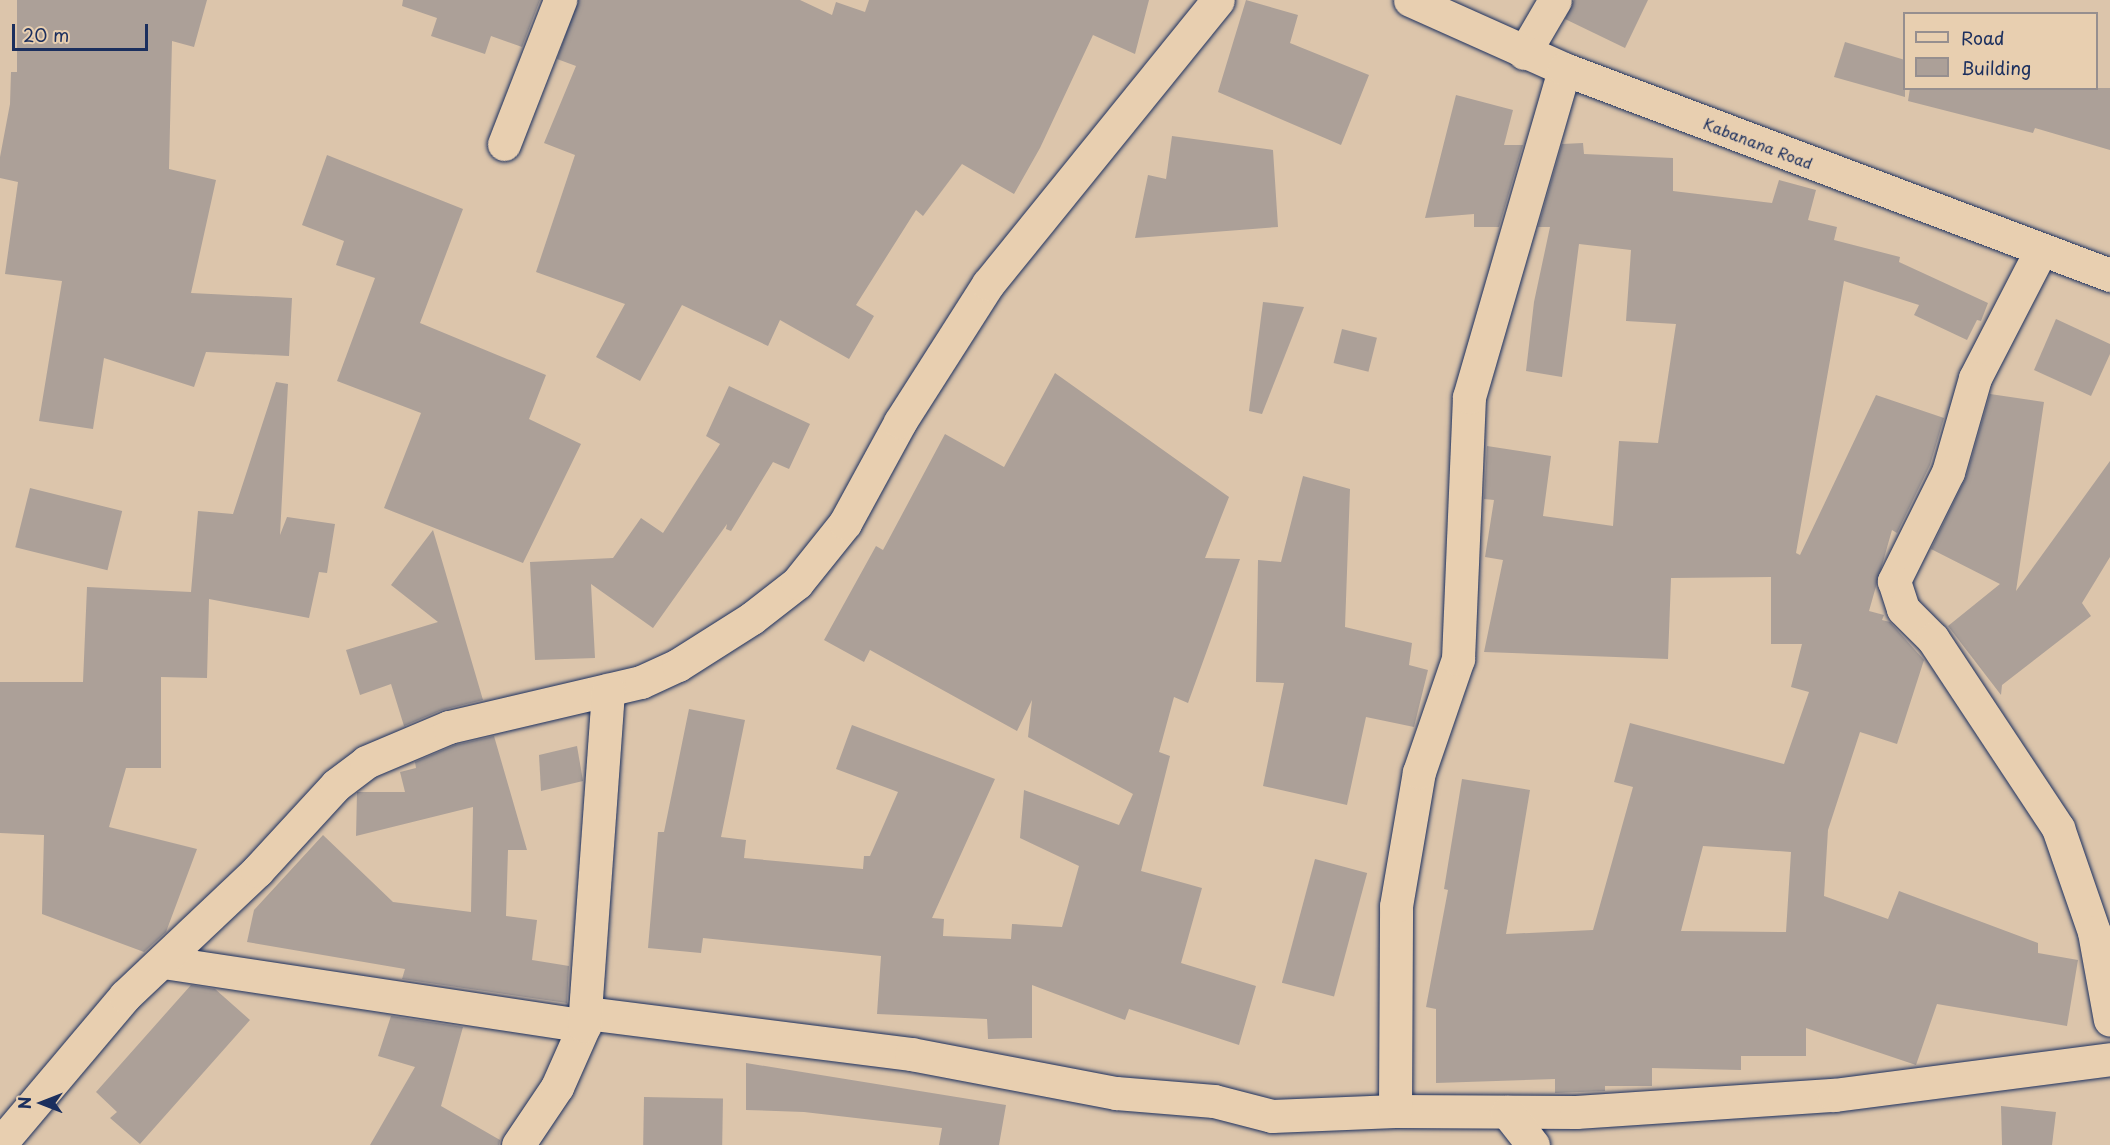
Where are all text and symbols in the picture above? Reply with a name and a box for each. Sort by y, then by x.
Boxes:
scale bar [15,12,152,50]
legend [1903,12,2098,90]
text: 20 m [23,21,69,48]
text: Road [1961,24,2005,51]
text: Building [1961,54,2031,81]
street label: Kabanana Road [1701,114,1815,172]
north arrow [12,1073,72,1133]
text: N [12,1097,36,1109]

